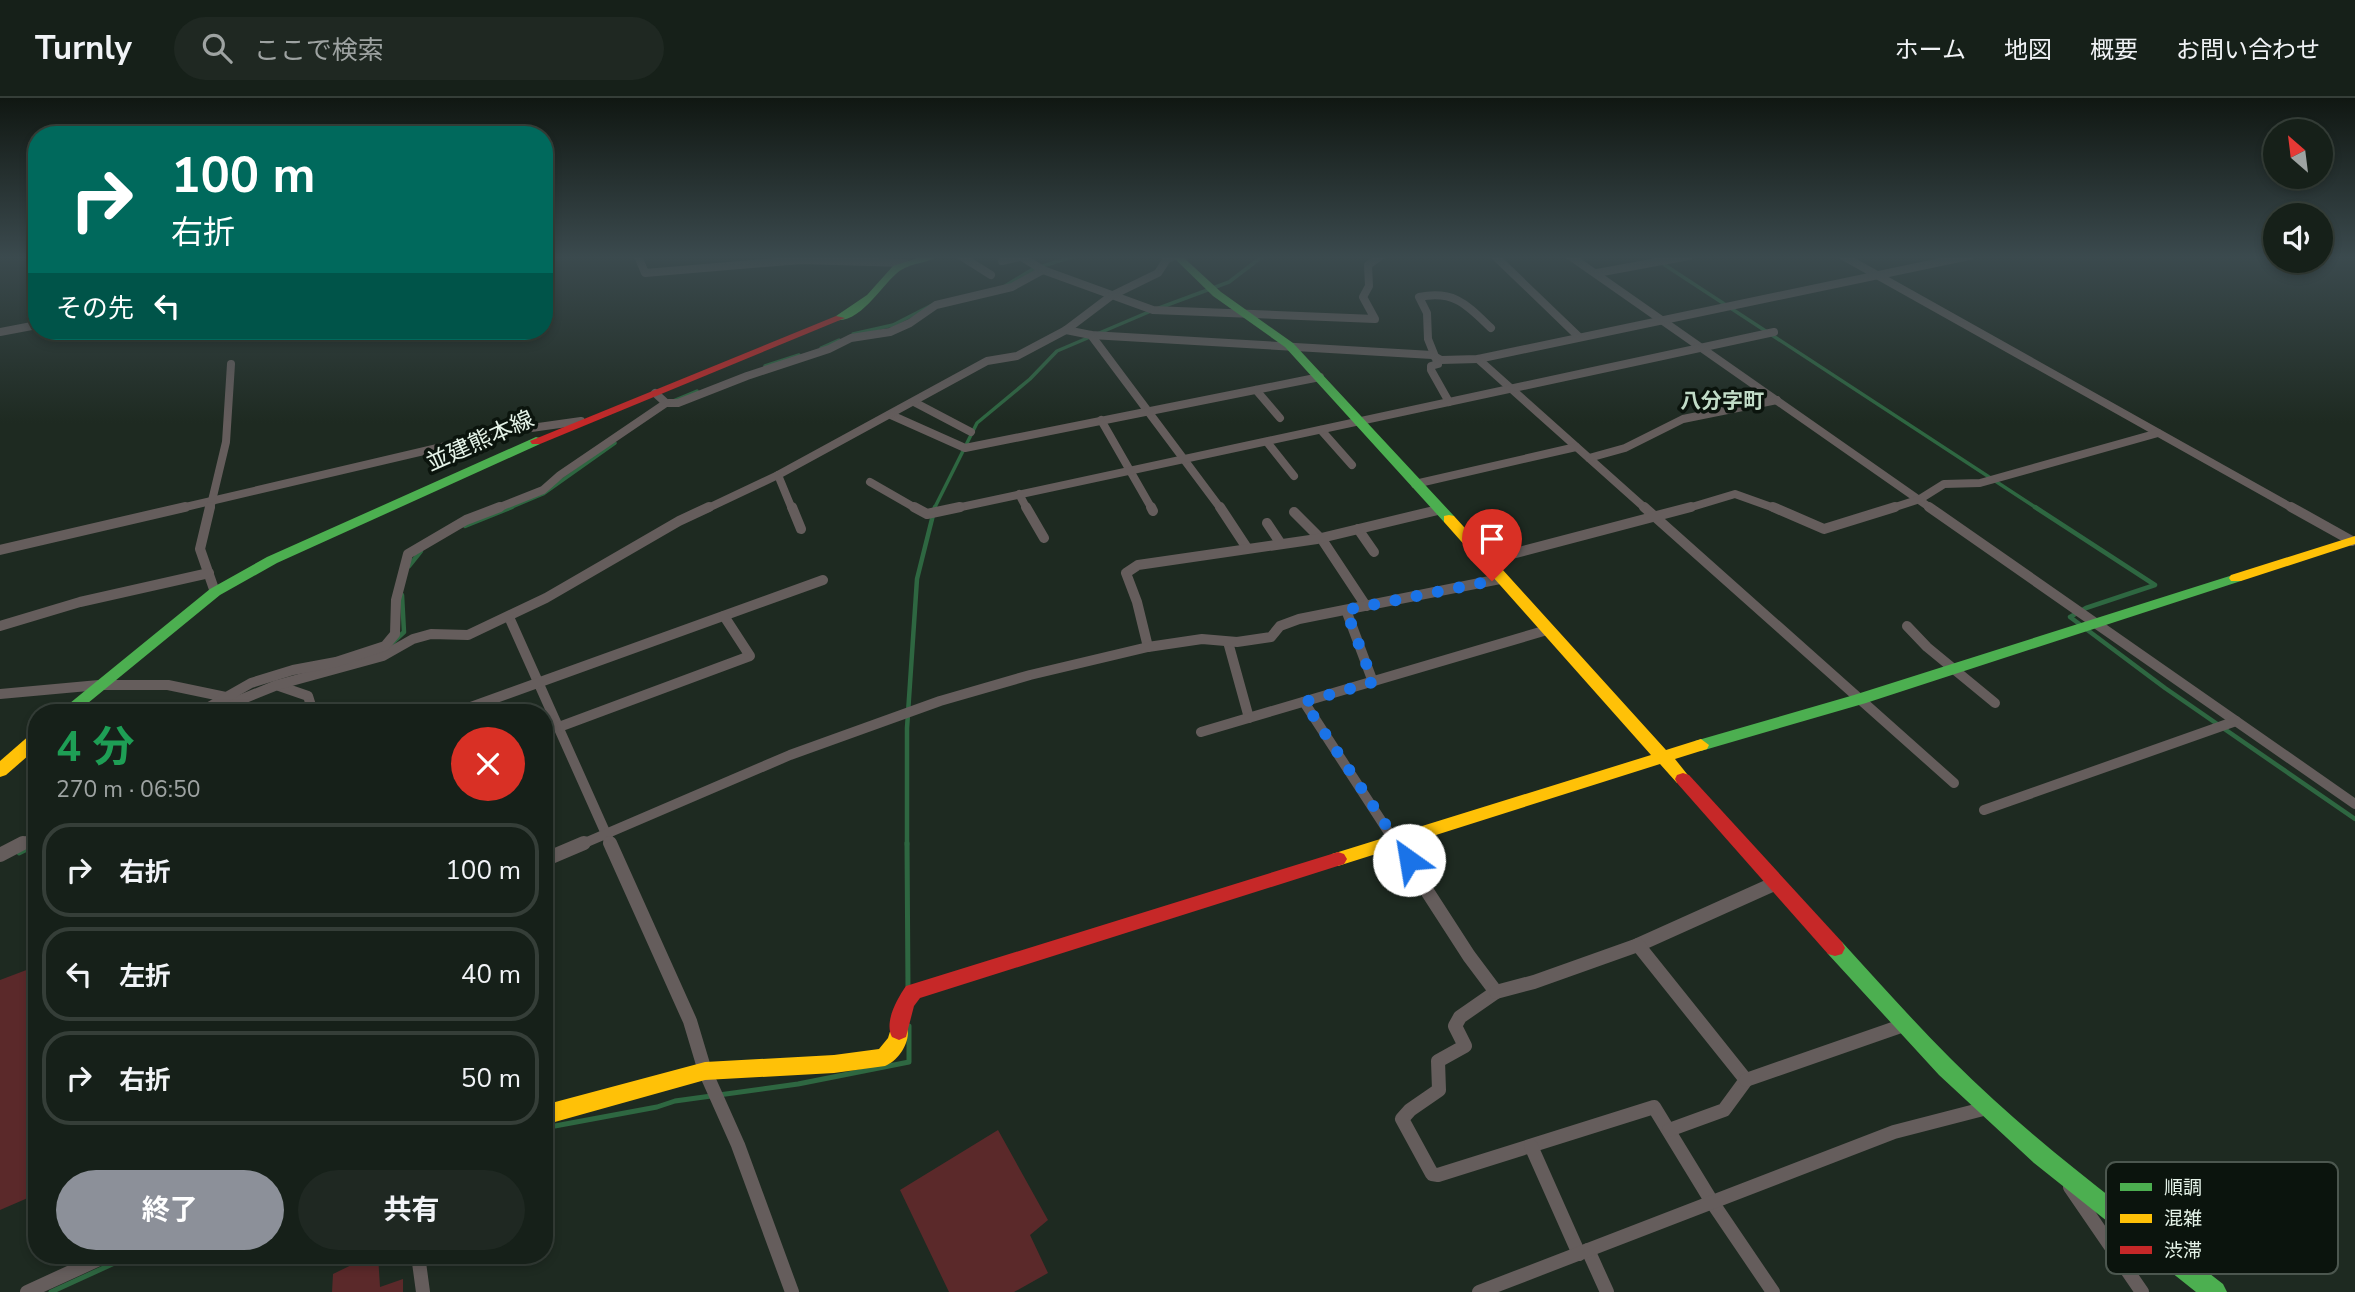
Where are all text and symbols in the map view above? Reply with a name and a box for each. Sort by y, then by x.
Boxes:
search box [174,17,664,80]
text: Turnly [35,26,132,71]
icon: search [198,29,236,67]
text: ここで検索 [254,33,384,68]
text: ホーム [1895,34,1966,66]
text: 地図 [2004,34,2052,66]
text: 概要 [2090,34,2138,66]
text: お問い合わせ [2176,34,2320,66]
north arrow [2263,119,2333,189]
map controls [2263,119,2333,273]
text: 100 m [171,142,315,209]
icon: right [56,154,147,245]
button: sound [2263,203,2333,273]
text: 右折 [171,211,235,254]
icon: left [148,287,186,325]
text: その先 [56,291,134,326]
district label: 八分字町 [1680,387,1764,415]
street label: 並建熊本線 [421,403,539,479]
pin [1462,509,1522,581]
icon: arrive [1473,520,1511,558]
text: 4 分 [56,719,135,776]
button: close [451,727,525,801]
text: 270 m · 06:50 [56,774,201,805]
position arrow [1372,823,1446,897]
icon: right [60,851,98,889]
text: 100 m [445,853,521,888]
text: 右折 [119,855,171,890]
icon: left [60,955,98,993]
text: 40 m [461,957,521,992]
text: 左折 [119,959,171,994]
icon: right [60,1059,98,1097]
text: 50 m [461,1061,521,1096]
text: 右折 [119,1063,171,1098]
legend [2106,1162,2338,1274]
button: 終了 [56,1170,284,1250]
button: 共有 [298,1170,525,1250]
text: 順調 [2164,1175,2202,1201]
text: 混雑 [2164,1206,2202,1232]
text: 渋滞 [2164,1238,2202,1264]

